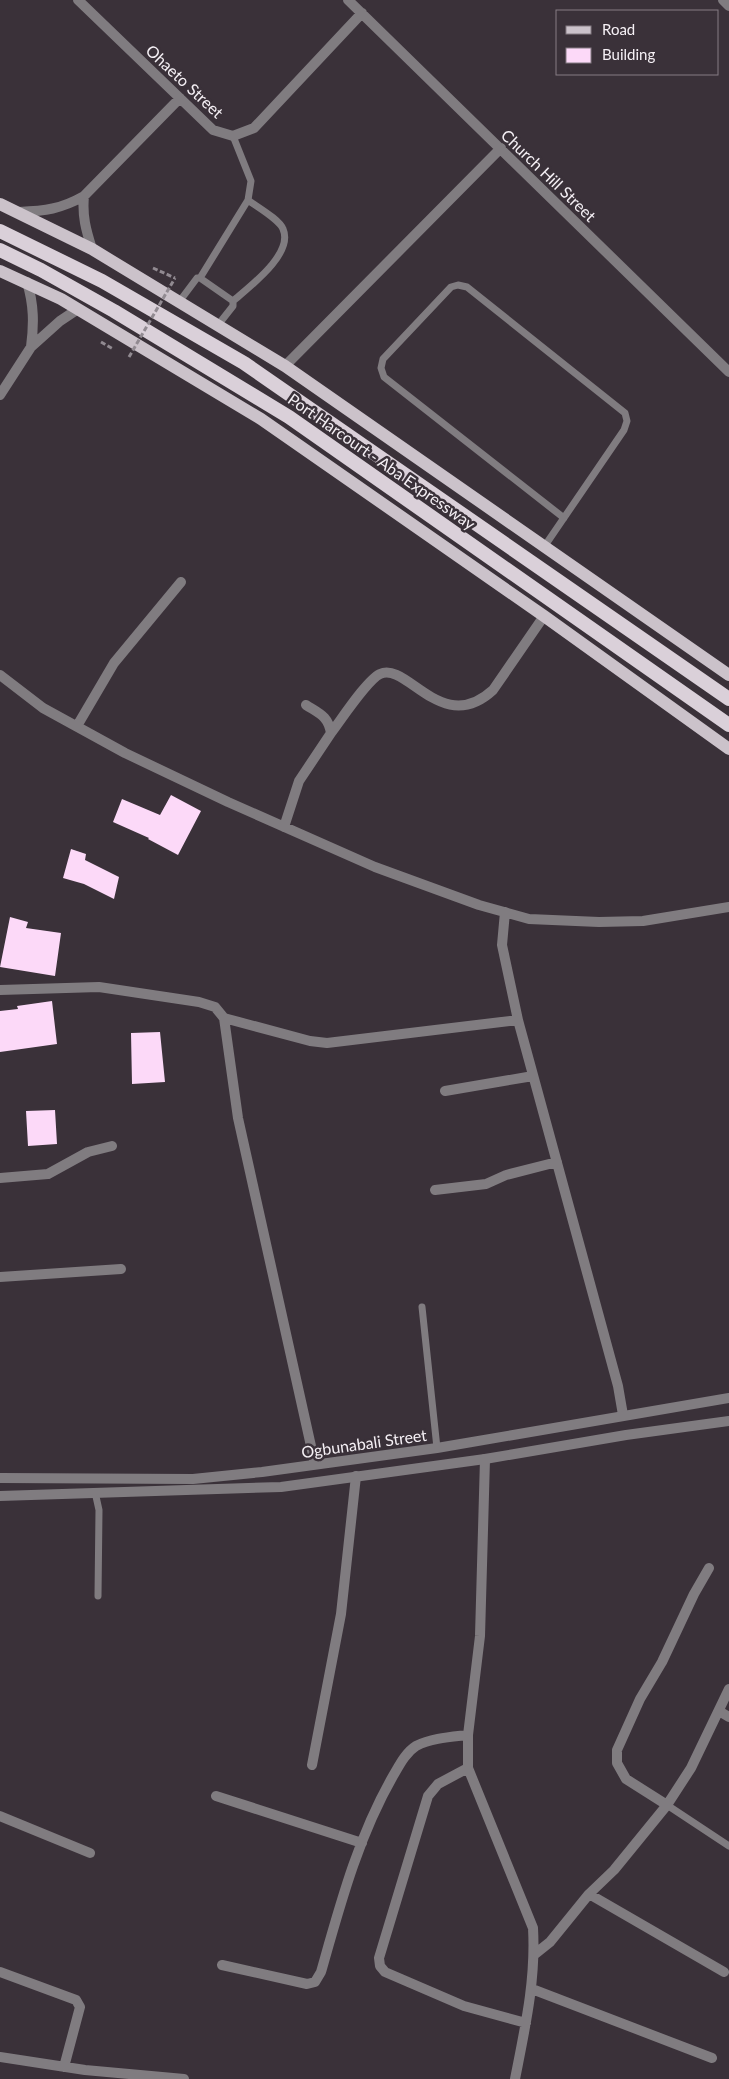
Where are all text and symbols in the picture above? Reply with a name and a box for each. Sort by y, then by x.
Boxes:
legend [556,10,719,75]
text: Road [602,20,635,38]
street label: Ohaeto Street [142,40,228,122]
text: Building [602,45,655,63]
street label: Church Hill Street [498,125,601,225]
street label: Port Harcourt - Aba Expressway [285,389,480,534]
street label: Ogbunabali Street [300,1425,428,1461]

